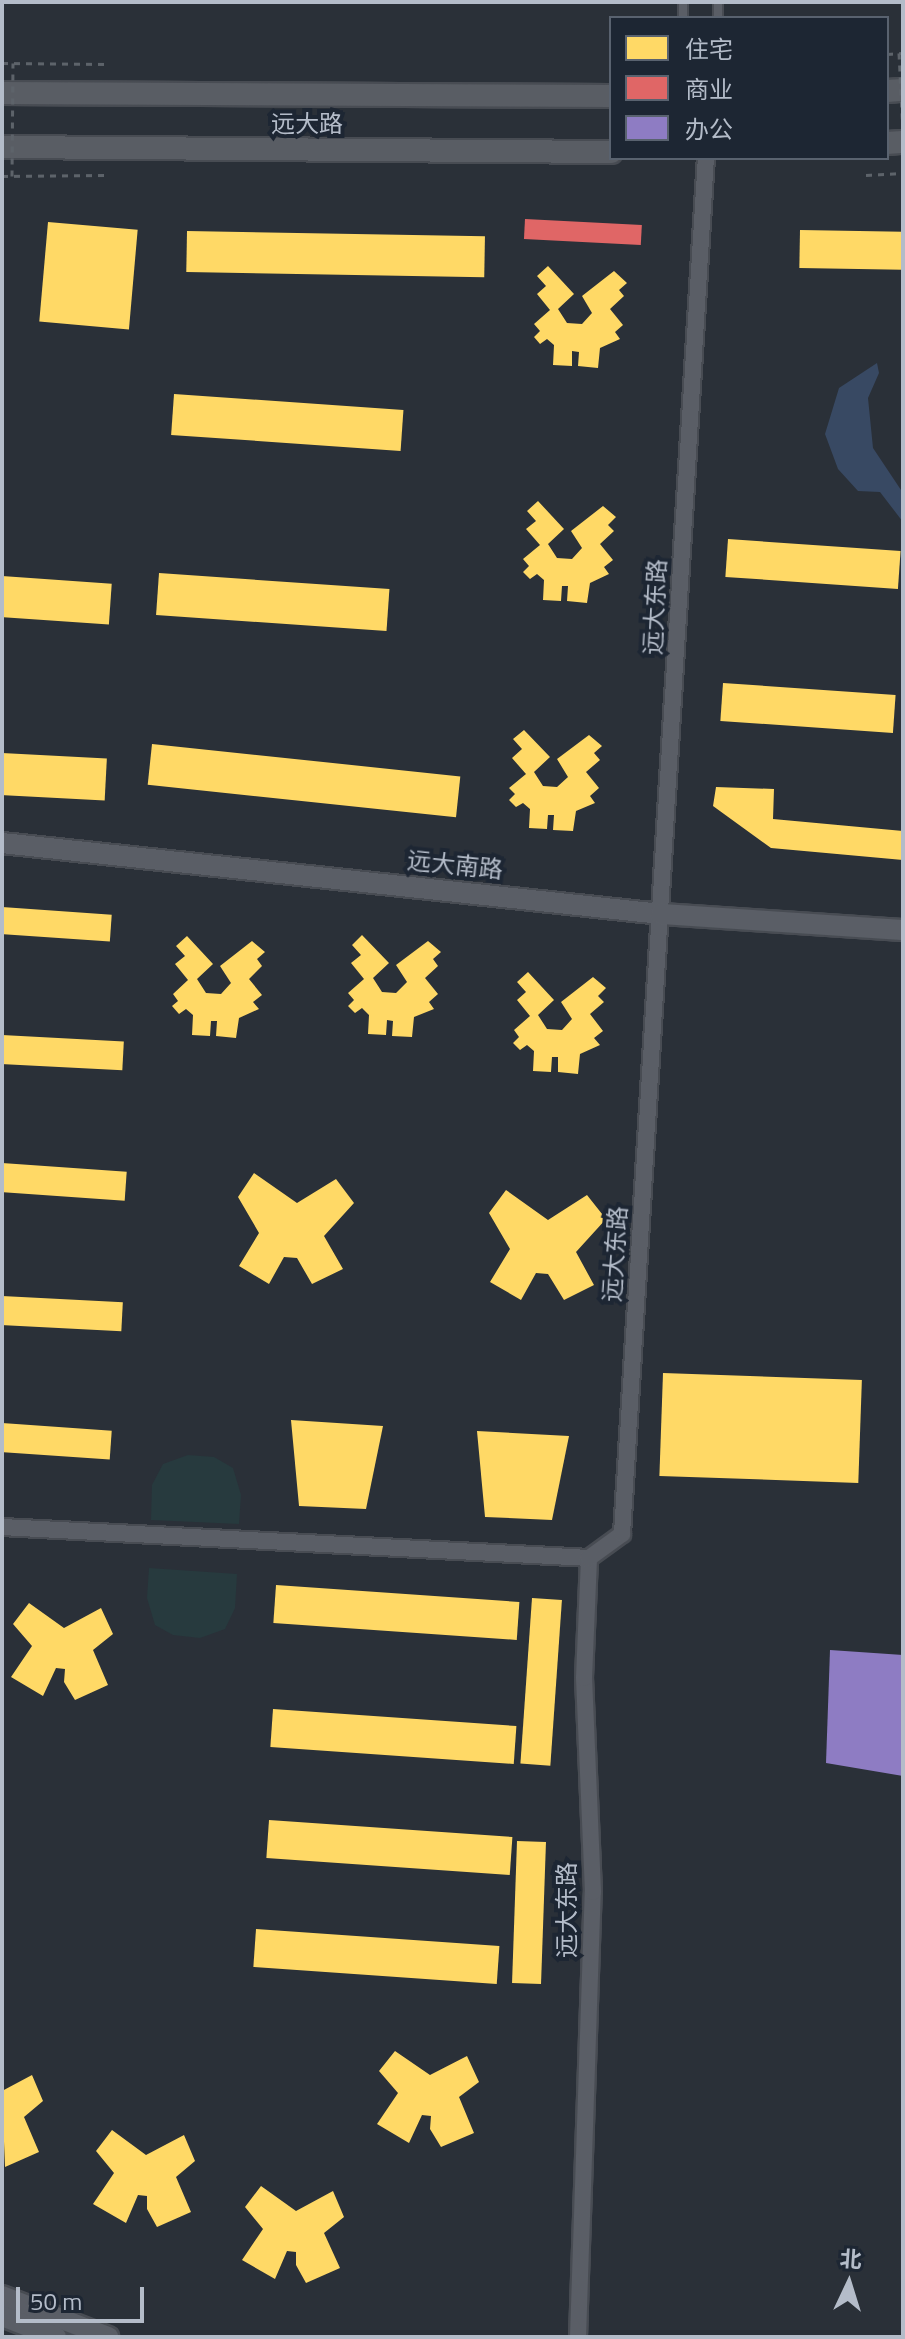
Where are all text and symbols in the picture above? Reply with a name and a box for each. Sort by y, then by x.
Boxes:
legend [609,16,889,160]
text: 住宅 [685,31,733,67]
text: 商业 [685,71,733,107]
street label: 远大路 [271,110,343,138]
text: 办公 [685,111,733,147]
street label: 远大东路 [638,558,672,656]
street label: 远大南路 [406,846,504,884]
street label: 远大东路 [597,1205,633,1303]
street label: 远大东路 [553,1862,581,1958]
text: 北 [838,2241,863,2277]
north arrow [809,2243,889,2323]
scale bar [20,2271,148,2321]
text: 50 m [30,2283,82,2319]

